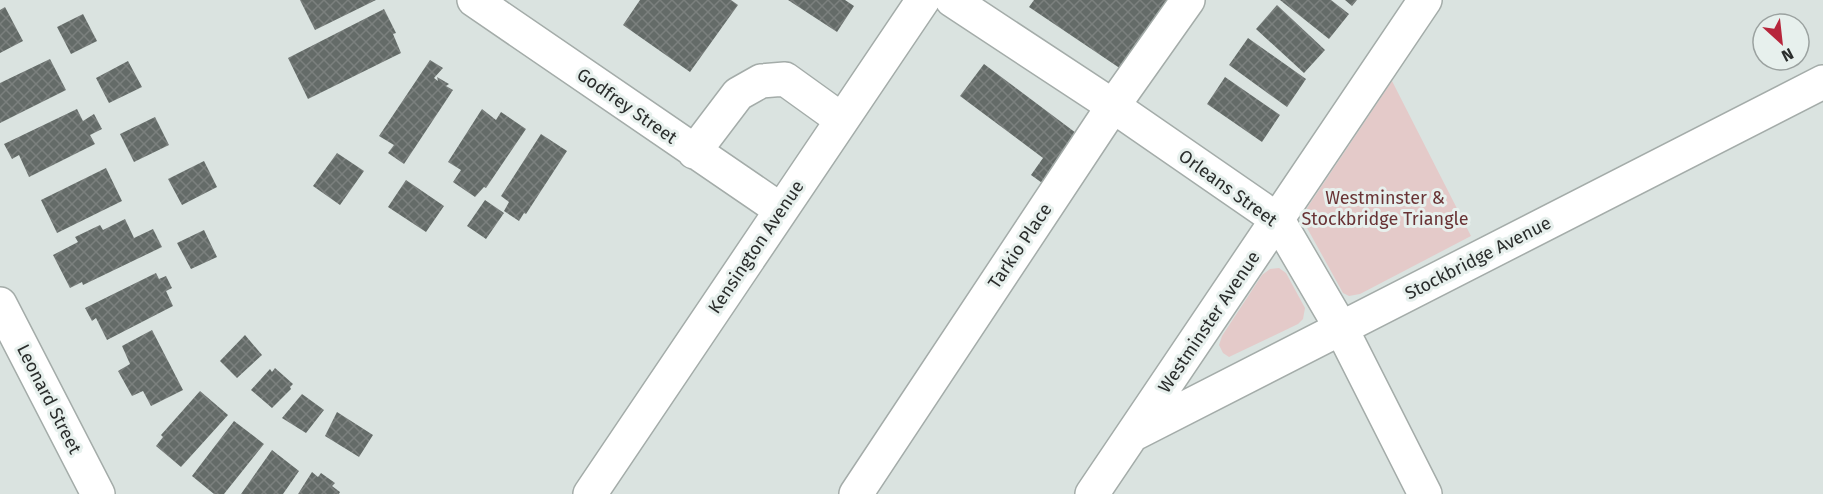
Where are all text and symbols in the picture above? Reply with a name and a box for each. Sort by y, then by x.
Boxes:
north arrow [1751,12,1811,72]
text: N [1779,44,1797,66]
street label: Godfrey Street [573,63,682,149]
street label: Orleans Street [1174,145,1282,231]
street label: Kensington Avenue [703,176,809,318]
park label: Westminster & Stockbridge Triangle [1302,187,1469,230]
street label: Tarkio Place [983,199,1057,293]
street label: Stockbridge Avenue [1401,212,1555,304]
street label: Westminster Avenue [1153,247,1265,397]
street label: Leonard Street [12,341,86,458]

